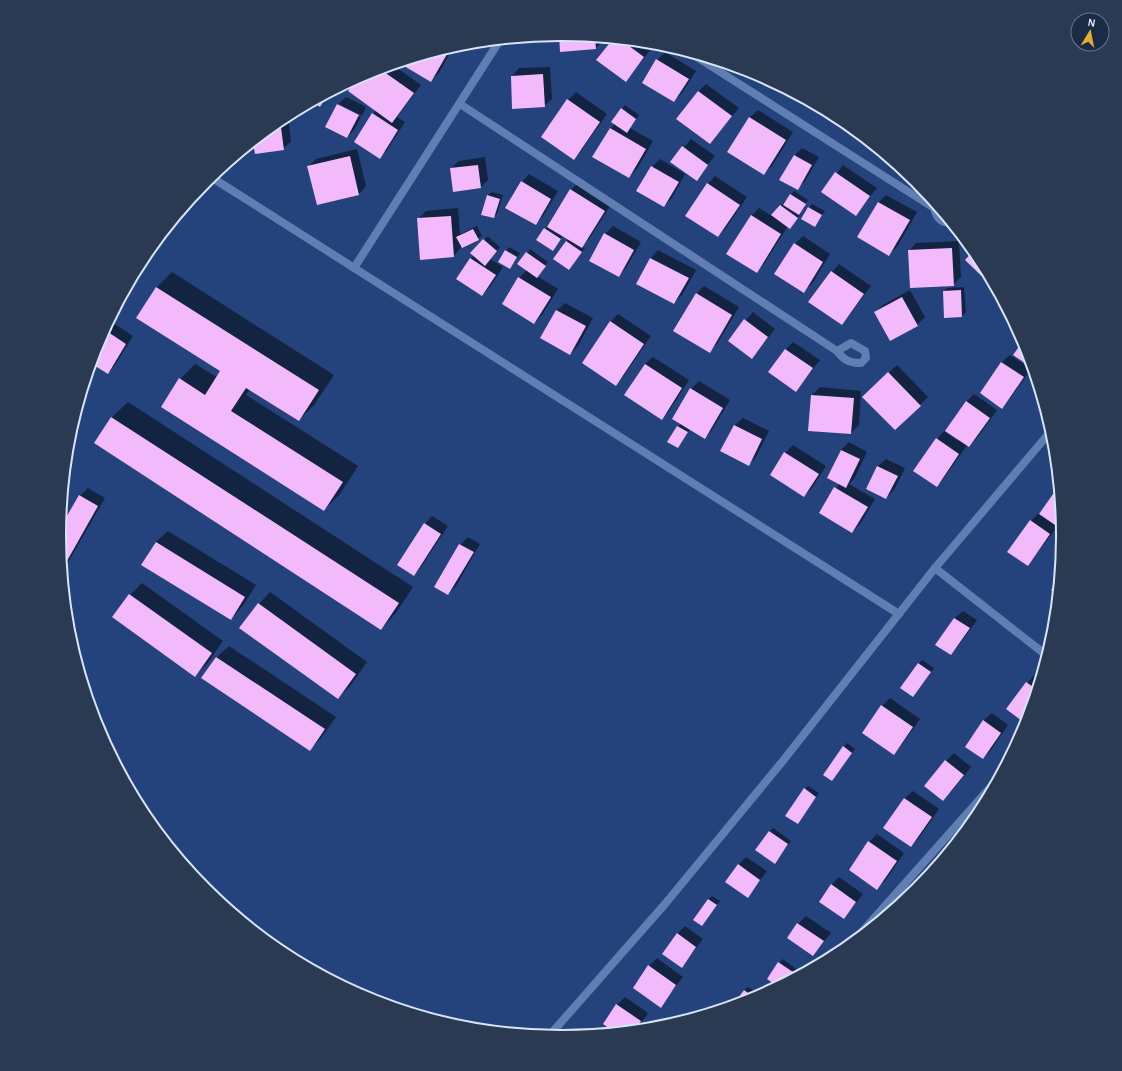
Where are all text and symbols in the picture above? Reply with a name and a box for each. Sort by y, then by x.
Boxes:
north arrow [1070,12,1110,52]
text: N [1087,17,1096,29]

